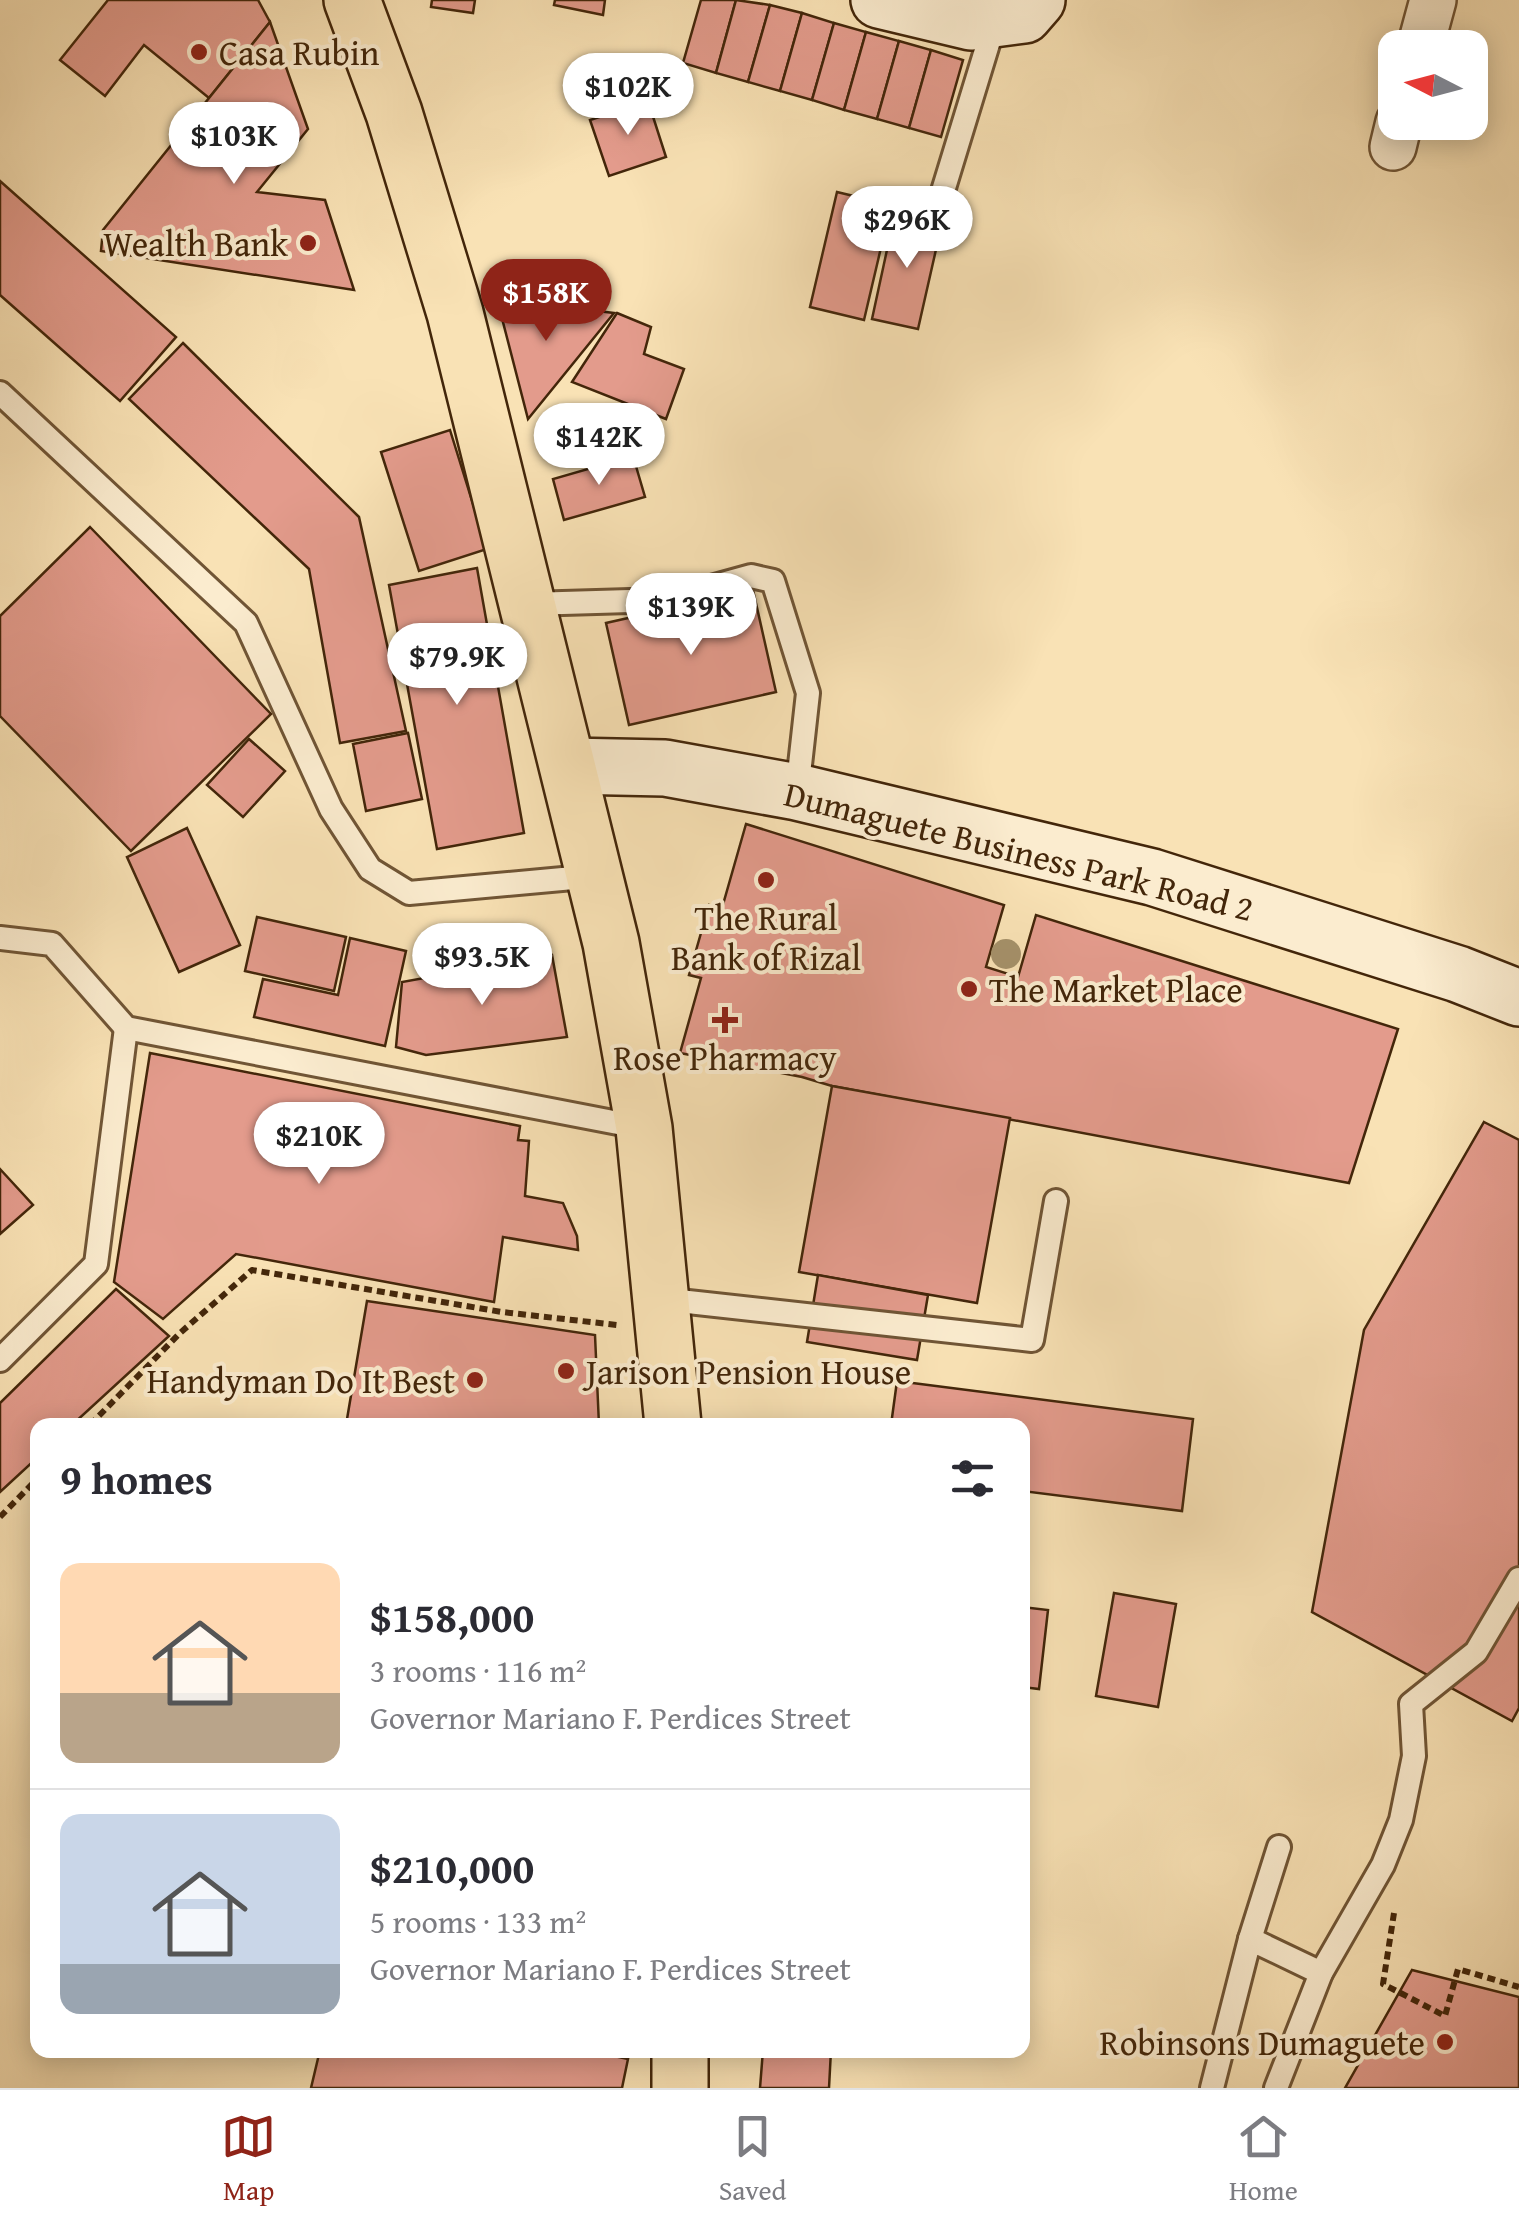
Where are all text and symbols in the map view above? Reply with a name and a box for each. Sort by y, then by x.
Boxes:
place label: Casa Rubin [219,27,380,78]
north arrow [1378,30,1488,140]
map controls [1378,30,1488,140]
marker: Casa Rubin [188,41,210,63]
pin: $102K [558,53,698,138]
text: $102K [585,62,671,109]
pin: $103K [164,102,304,187]
text: $103K [191,111,277,158]
pin: $296K [837,186,977,271]
text: $296K [864,195,950,242]
place label: Wealth Bank [103,218,288,269]
marker: Wealth Bank [297,232,319,254]
pin: $158K [476,259,616,344]
text: $158K [503,268,589,315]
pin: $142K [529,403,669,488]
text: $142K [556,412,642,459]
pin: $139K [621,573,761,658]
text: $139K [648,582,734,629]
pin: $79.9K [376,623,538,708]
text: $79.9K [409,632,505,679]
street label: Dumaguete Business Park Road 2 [779,768,1259,934]
marker: The Rural Bank of Rizal [755,869,777,891]
place label: The Rural Bank of Rizal [671,892,861,983]
pin: $93.5K [401,923,563,1008]
text: $93.5K [434,932,530,979]
place label: The Market Place [989,964,1243,1015]
marker: The Market Place [958,978,980,1000]
marker: Rose Pharmacy [714,1009,736,1031]
place label: Rose Pharmacy [613,1032,837,1083]
pin: $210K [249,1102,389,1187]
text: $210K [276,1111,362,1158]
place label: Jarison Pension House [582,1346,911,1397]
place label: Handyman Do It Best [147,1355,455,1406]
marker: Jarison Pension House [555,1360,577,1382]
marker: Handyman Do It Best [464,1369,486,1391]
text: 9 homes [60,1448,213,1509]
icon: filters [945,1451,1000,1506]
text: $158,000 [370,1586,534,1647]
icon: home [140,1603,260,1723]
text: 3 rooms · 116 m² [370,1647,586,1694]
text: Governor Mariano F. Perdices Street [370,1694,851,1741]
text: $210,000 [370,1837,534,1898]
icon: home [140,1854,260,1974]
text: 5 rooms · 133 m² [370,1898,586,1945]
text: Governor Mariano F. Perdices Street [370,1945,851,1992]
place label: Robinsons Dumaguete [1100,2017,1425,2068]
marker: Robinsons Dumaguete [1434,2031,1456,2053]
tab: Map [221,2109,276,2210]
tab: Saved [719,2109,786,2210]
tab: Home [1229,2109,1298,2210]

